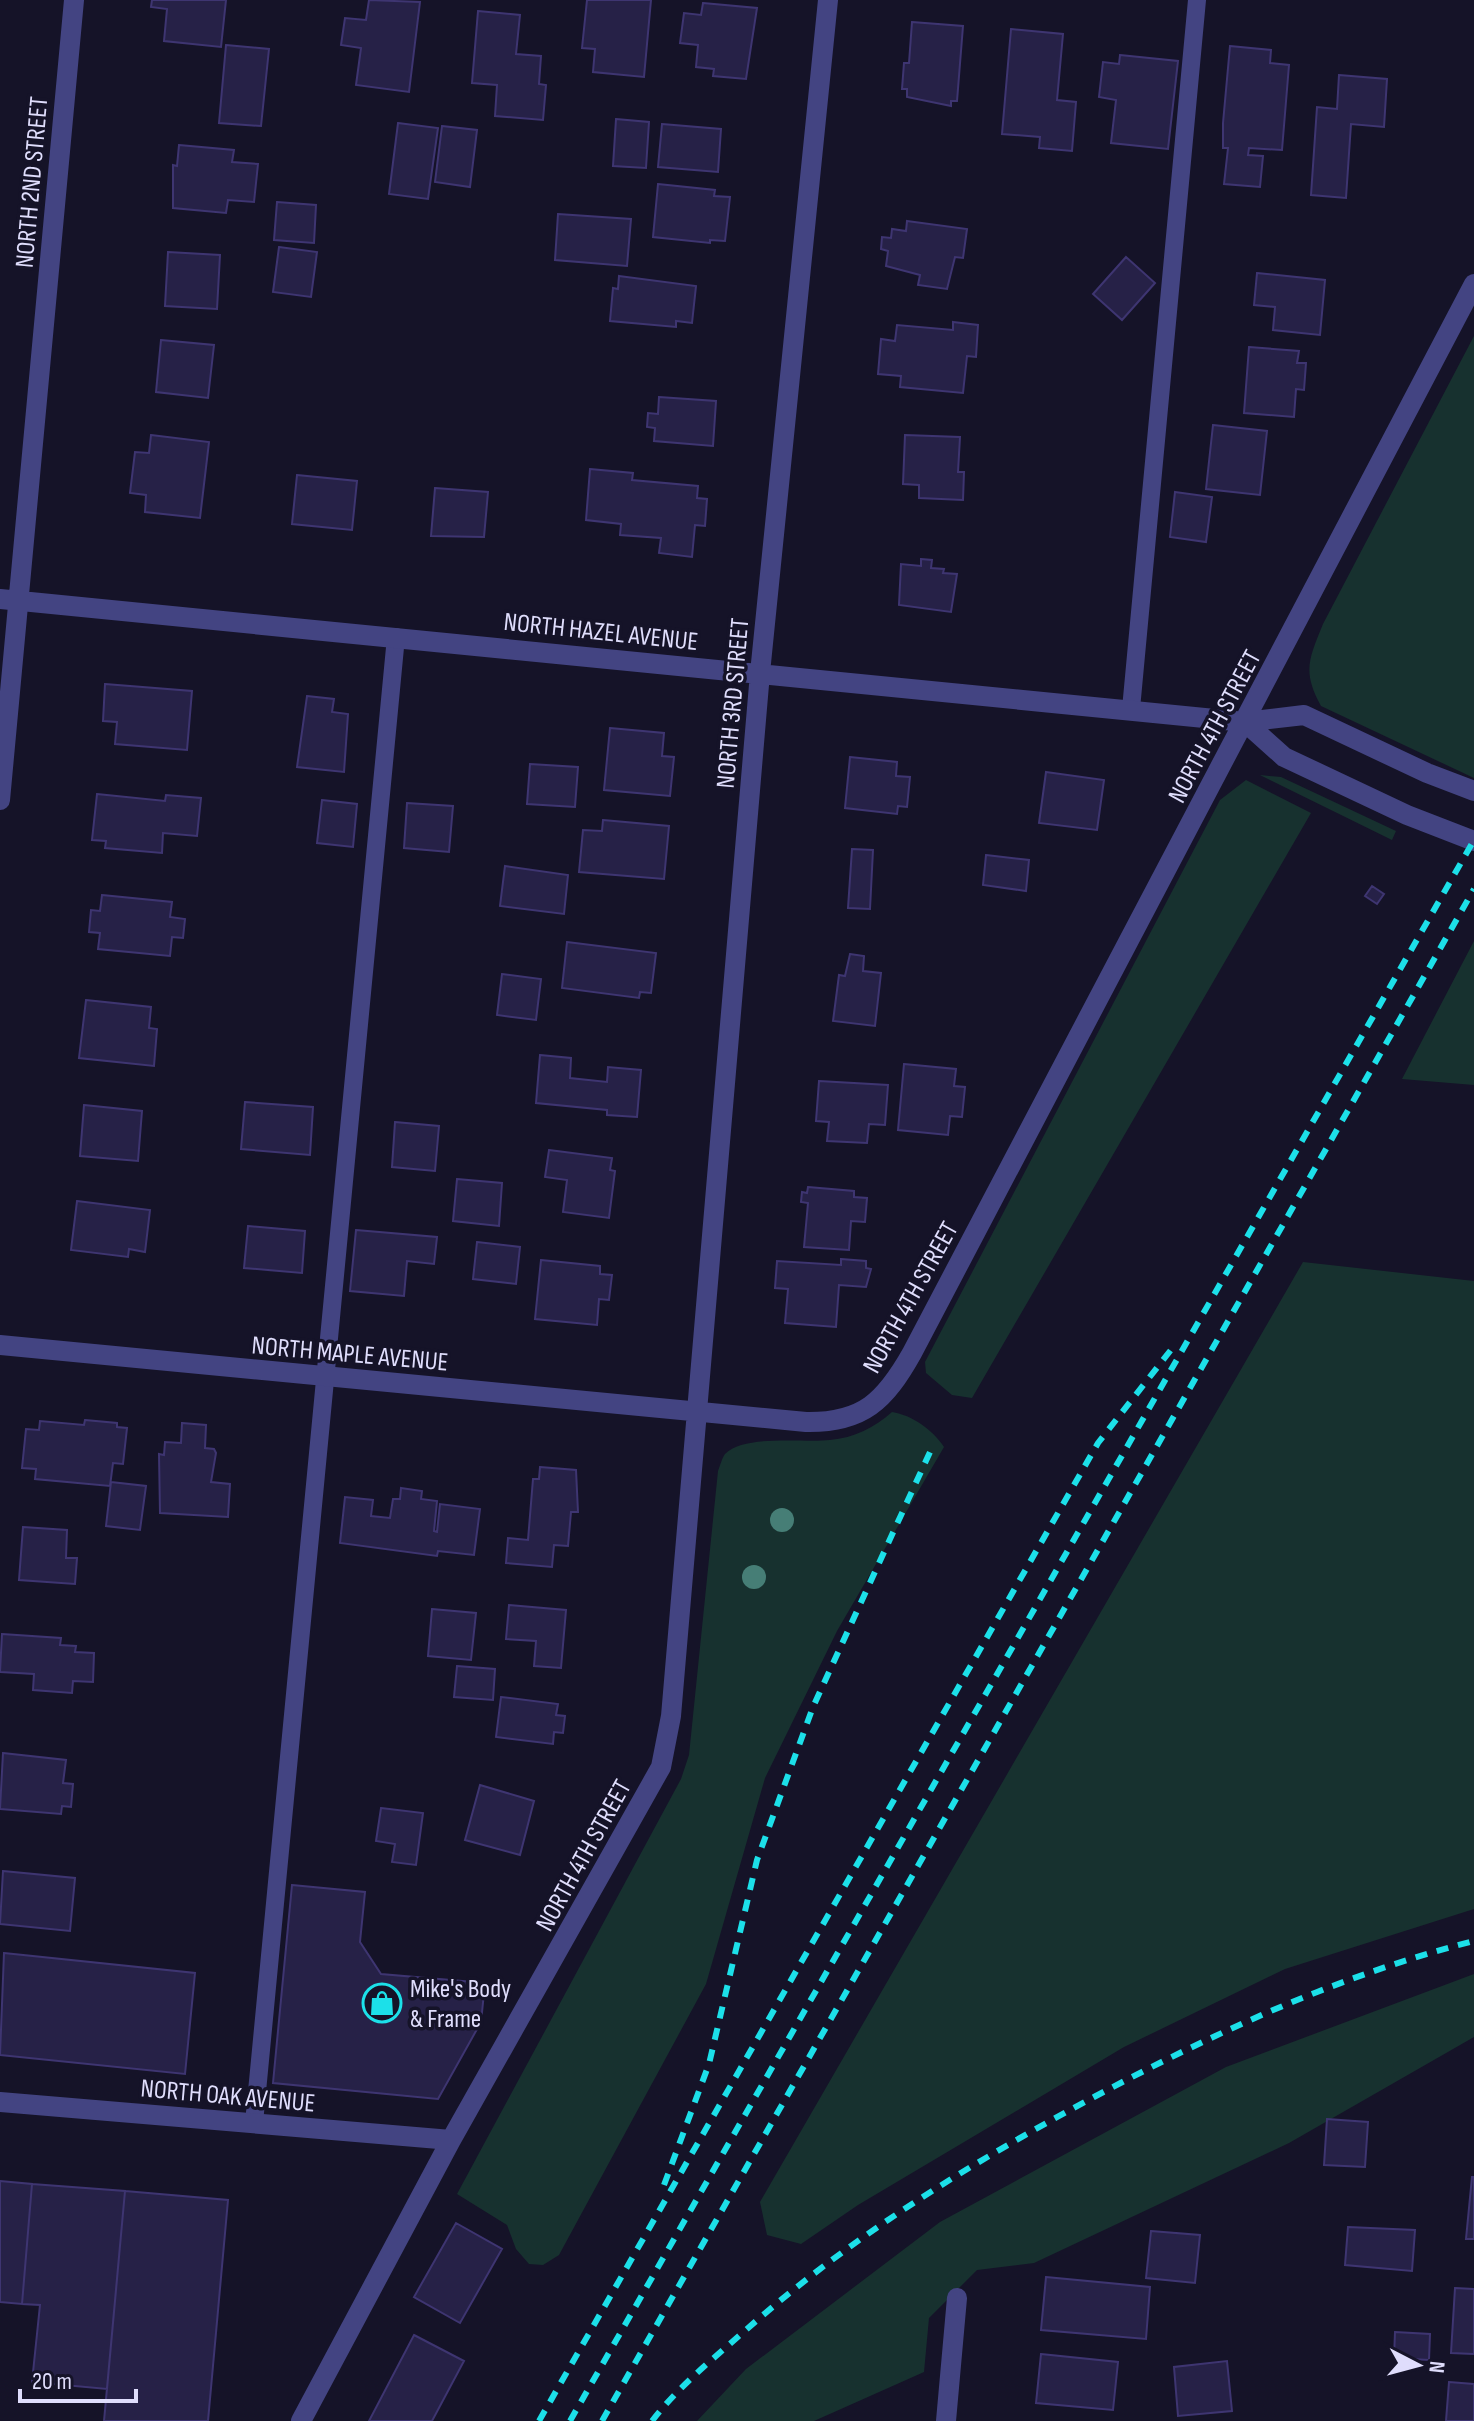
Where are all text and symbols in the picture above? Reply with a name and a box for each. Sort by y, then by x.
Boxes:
street label: NORTH 2ND STREET [10,95,55,269]
street label: NORTH HAZEL AVENUE [502,607,700,658]
street label: NORTH 3RD STREET [711,617,756,790]
street label: NORTH 4TH STREET [1162,645,1269,808]
street label: NORTH 4TH STREET [857,1216,966,1379]
street label: NORTH MAPLE AVENUE [250,1330,449,1379]
street label: NORTH 4TH STREET [530,1774,639,1937]
place label: Mike's Body & Frame [410,1974,511,2035]
shop icon: Mike's Body & Frame [361,1982,403,2024]
street label: NORTH OAK AVENUE [139,2073,316,2120]
north arrow [1378,2325,1458,2405]
scale bar [20,2353,136,2403]
text: N [1422,2360,1450,2374]
text: 20 m [32,2367,72,2396]

